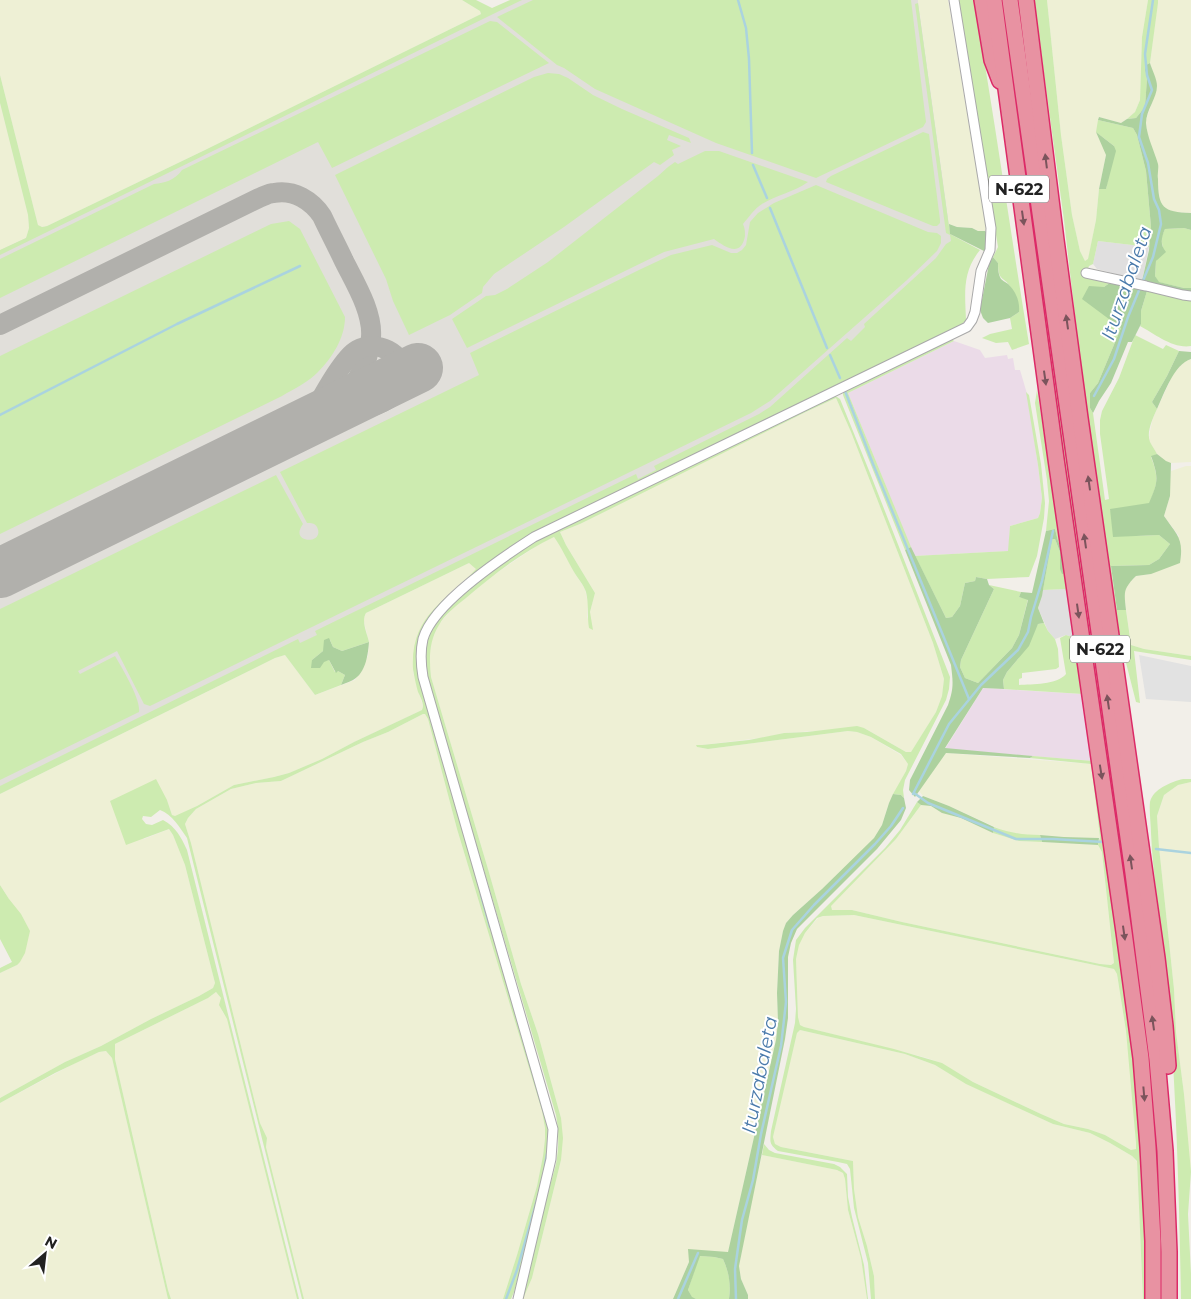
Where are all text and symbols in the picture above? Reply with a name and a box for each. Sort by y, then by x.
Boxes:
one-way arrow [1042,152,1050,168]
road number: N-622 [989,175,1049,202]
one-way arrow [1020,211,1028,227]
water label: Iturzabaleta [1096,223,1157,343]
one-way arrow [1063,313,1071,329]
one-way arrow [1041,370,1049,386]
one-way arrow [1085,474,1093,490]
one-way arrow [1081,532,1089,548]
one-way arrow [1075,603,1083,619]
road number: N-622 [1070,636,1130,662]
one-way arrow [1104,693,1112,709]
one-way arrow [1098,764,1106,780]
one-way arrow [1127,854,1135,870]
one-way arrow [1121,925,1129,941]
water label: Iturzabaleta [737,1014,782,1136]
one-way arrow [1148,1015,1156,1031]
one-way arrow [1140,1086,1148,1102]
north arrow [20,1229,70,1279]
text: N [42,1232,60,1253]

